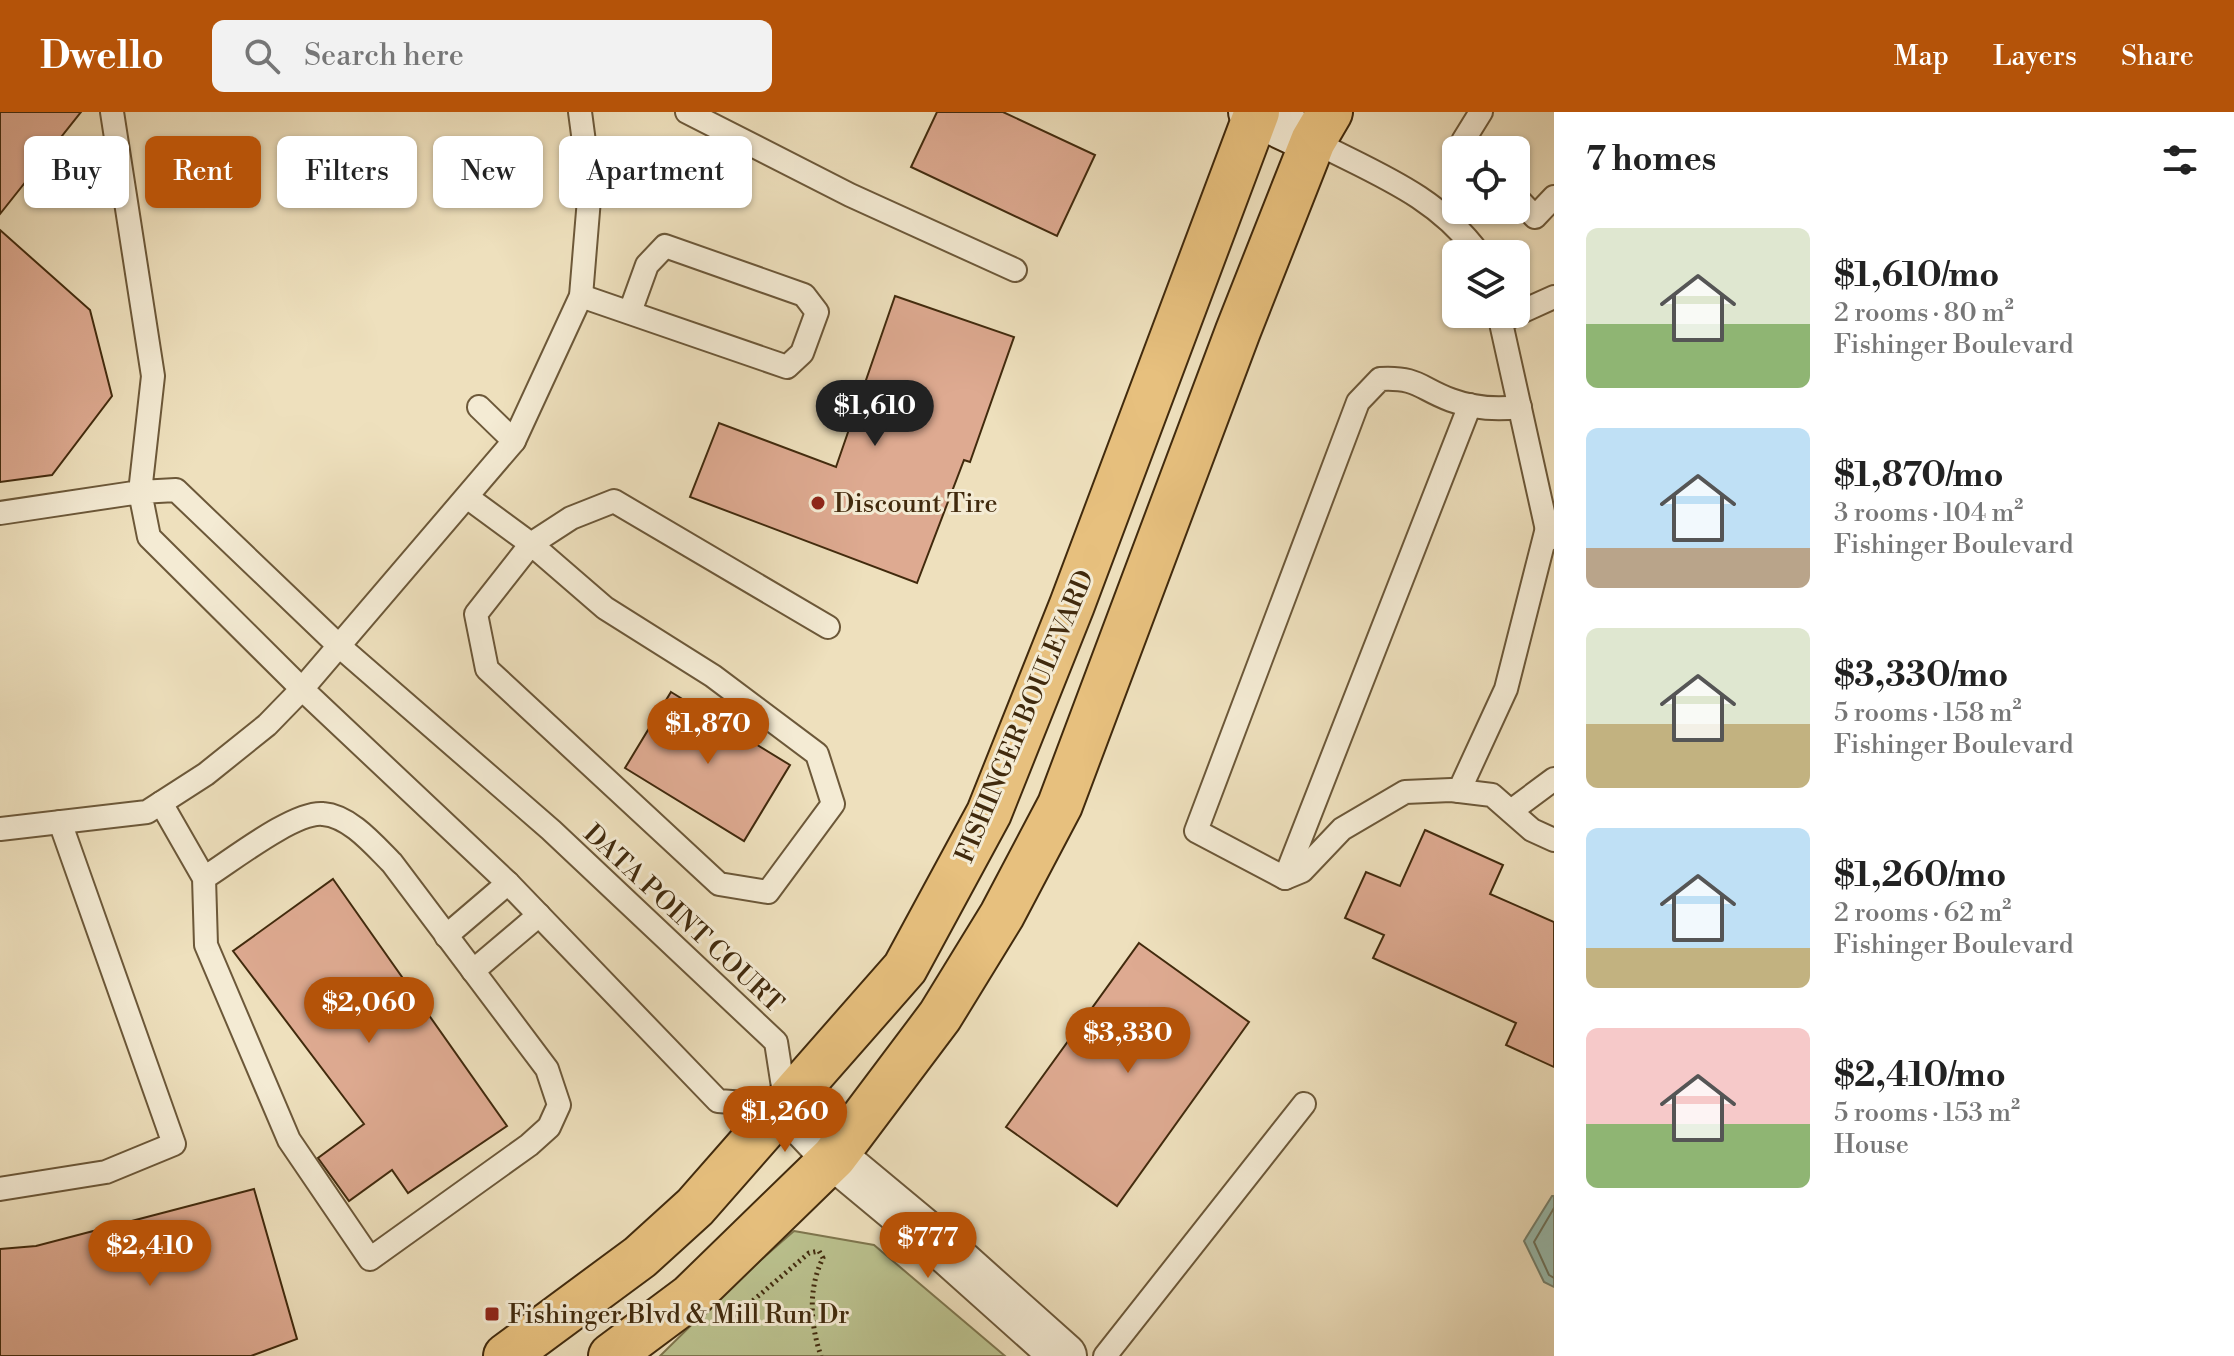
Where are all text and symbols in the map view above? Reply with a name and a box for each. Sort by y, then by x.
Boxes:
search box [212,20,772,92]
text: Dwello [40,33,164,80]
icon: search [240,34,284,78]
text: Search here [304,37,464,75]
text: Map [1894,39,1949,74]
text: Layers [1993,39,2077,74]
text: Share [2121,39,2194,74]
chip: Buy [24,136,129,208]
chip: Rent [145,136,261,208]
chip: Filters [277,136,417,208]
chip: New [433,136,543,208]
chip: Apartment [559,136,752,208]
map controls [1442,136,1530,328]
button: locate [1442,136,1530,224]
icon: filters [2158,138,2202,182]
text: 7 homes [1586,139,1716,181]
button: layers [1442,240,1530,328]
text: $1,610/mo [1834,255,1999,297]
icon: home [1650,260,1746,356]
text: 2 rooms · 80 m² [1834,297,2014,329]
text: Fishinger Boulevard [1834,329,2073,361]
pin: $1,610 [810,380,940,448]
text: $1,610 [834,390,916,422]
text: $1,870/mo [1834,455,2004,497]
icon: home [1650,460,1746,556]
place label: Discount Tire [834,488,998,520]
marker: Discount Tire [809,494,827,512]
text: 3 rooms · 104 m² [1834,497,2023,529]
text: Fishinger Boulevard [1834,529,2073,561]
street label: FISHINGER BOULEVARD [949,565,1101,868]
text: $3,330/mo [1834,655,2008,697]
icon: home [1650,660,1746,756]
text: 5 rooms · 158 m² [1834,697,2022,729]
pin: $1,870 [643,698,773,766]
text: $1,870 [665,708,751,740]
text: Fishinger Boulevard [1834,729,2073,761]
street label: DATA POINT COURT [577,818,790,1020]
text: $1,260/mo [1834,855,2006,897]
icon: home [1650,860,1746,956]
text: 2 rooms · 62 m² [1834,897,2011,929]
text: Fishinger Boulevard [1834,929,2073,961]
pin: $2,060 [304,977,434,1045]
text: $2,060 [322,987,416,1019]
pin: $3,330 [1063,1007,1193,1075]
text: $3,330 [1083,1017,1173,1049]
text: $2,410/mo [1834,1055,2006,1097]
icon: home [1650,1060,1746,1156]
pin: $1,260 [720,1086,850,1154]
text: $1,260 [741,1096,829,1128]
text: 5 rooms · 153 m² [1834,1097,2020,1129]
text: House [1834,1129,1909,1161]
pin: $777 [881,1212,975,1280]
pin: $2,410 [85,1220,215,1288]
text: $777 [898,1222,958,1254]
text: $2,410 [106,1230,194,1262]
place label: Fishinger Blvd & Mill Run Dr [508,1299,850,1331]
marker: Fishinger Blvd & Mill Run Dr [483,1305,501,1323]

